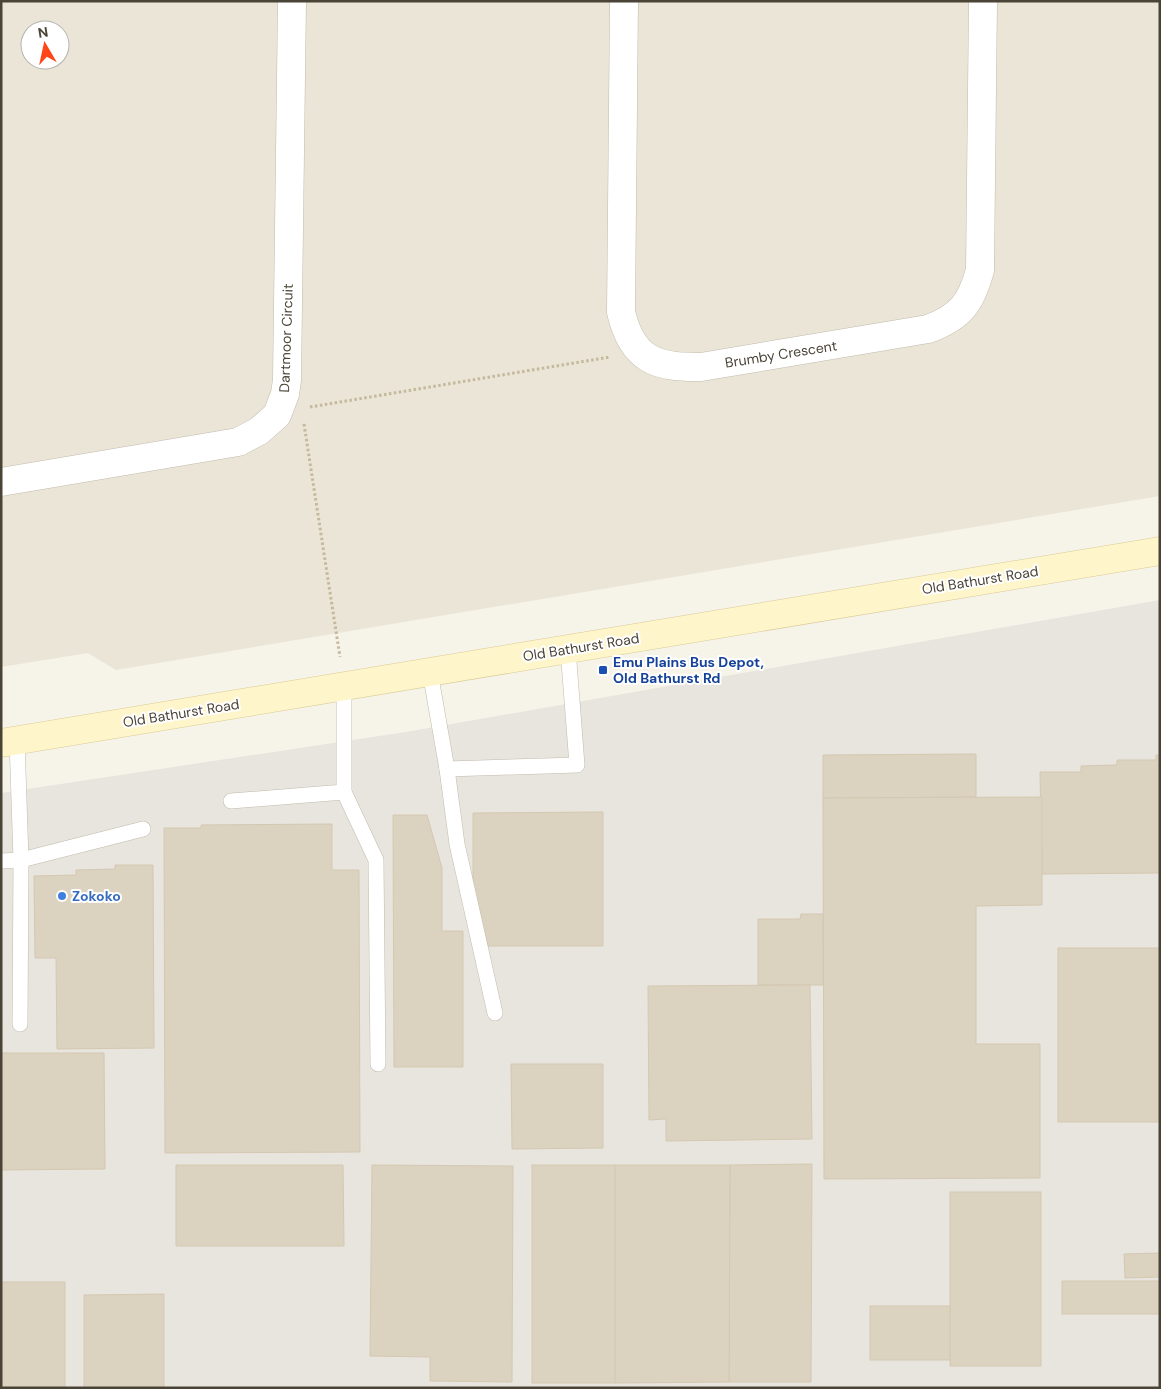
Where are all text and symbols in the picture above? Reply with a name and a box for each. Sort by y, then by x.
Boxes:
north arrow [20,20,70,70]
text: N [37,22,49,42]
street label: Dartmoor Circuit [275,283,297,393]
street label: Brumby Crescent [724,336,838,372]
street label: Old Bathurst Road [921,562,1039,598]
street label: Old Bathurst Road [522,629,640,665]
place label: Emu Plains Bus Depot, Old Bathurst Rd [613,653,764,687]
marker: Emu Plains Bus Depot, Old Bathurst Rd [597,664,609,676]
street label: Old Bathurst Road [122,695,240,731]
place label: Zokoko [72,887,121,905]
marker: Zokoko [56,890,68,902]

